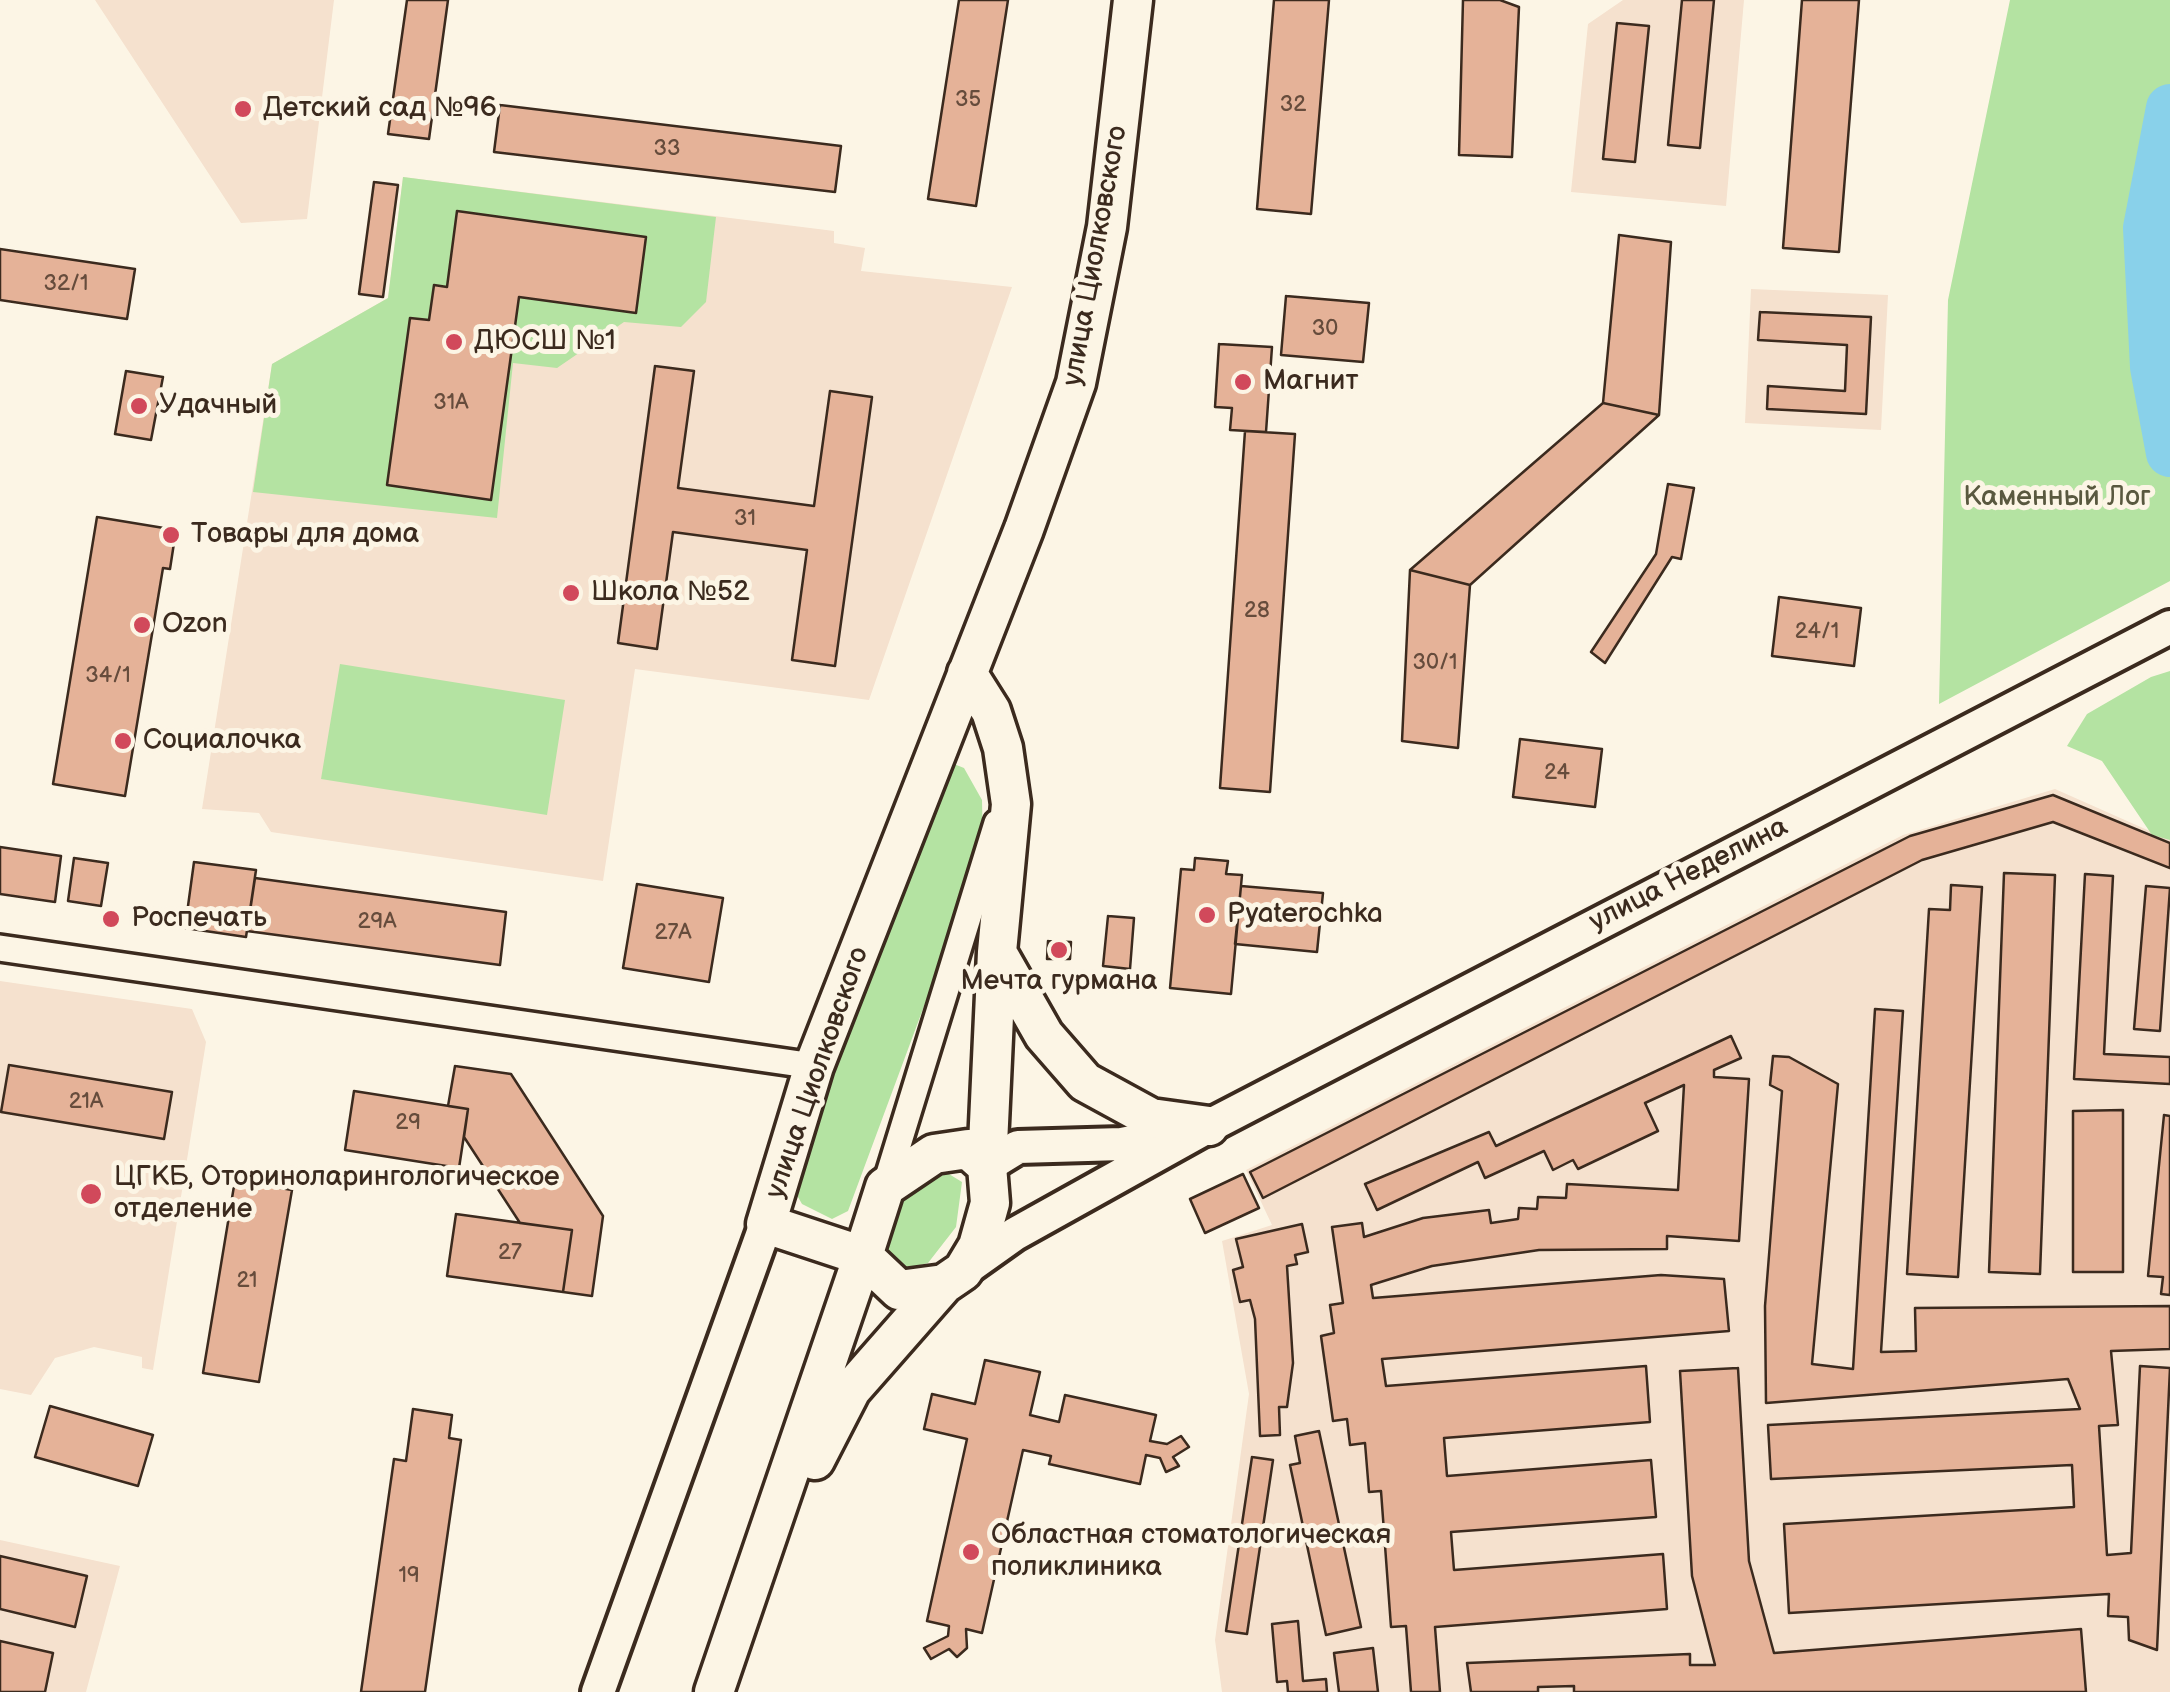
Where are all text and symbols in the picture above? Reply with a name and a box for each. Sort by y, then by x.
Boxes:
house number: 35 [955,87,981,113]
place label: Детский сад №96 [263,92,497,126]
house number: 32 [1280,92,1306,118]
marker: Детский сад №96 [232,98,254,120]
street label: улица Циолковского [1057,123,1135,389]
house number: 33 [653,136,681,162]
house number: 32/1 [44,271,88,297]
house number: 30 [1312,316,1338,342]
place label: ДЮСШ №1 [474,325,616,359]
marker: ДЮСШ №1 [443,331,465,353]
place label: Магнит [1263,365,1358,399]
marker: Магнит [1232,371,1254,393]
place label: Удачный [159,389,277,423]
house number: 31А [433,390,469,416]
marker: Удачный [128,395,150,417]
park label: Каменный Лог [1963,481,2151,515]
house number: 31 [734,506,756,532]
place label: Товары для дома [191,518,419,552]
marker: Товары для дома [160,524,182,546]
place label: Школа №52 [591,576,749,610]
marker: Школа №52 [560,582,582,604]
house number: 28 [1244,598,1270,624]
place label: Ozon [162,608,228,642]
marker: Ozon [131,614,153,636]
house number: 24/1 [1795,619,1839,645]
house number: 30/1 [1413,650,1457,676]
house number: 34/1 [85,663,131,689]
place label: Социалочка [143,724,301,758]
marker: Социалочка [112,730,134,752]
house number: 24 [1544,760,1570,786]
street label: улица Неделина [1584,811,1794,939]
place label: Pyaterochka [1227,898,1383,932]
place label: Роспечать [131,902,267,936]
marker: Pyaterochka [1196,904,1218,926]
marker: Роспечать [100,908,122,930]
house number: 29А [357,909,397,935]
house number: 27А [654,920,692,946]
marker: Мечта гурмана [1048,939,1070,961]
street label: улица Циолковского [759,943,877,1203]
place label: Мечта гурмана [960,965,1158,999]
house number: 21А [69,1089,103,1115]
house number: 29 [395,1110,421,1136]
place label: ЦГКБ, Оториноларингологическое отделение [114,1161,560,1227]
marker: ЦГКБ, Оториноларингологическое отделение [78,1181,104,1207]
house number: 27 [498,1240,522,1266]
house number: 21 [236,1268,258,1294]
place label: Областная стоматологическая поликлиника [991,1519,1391,1585]
marker: Областная стоматологическая поликлиника [960,1541,982,1563]
house number: 19 [398,1563,420,1589]

